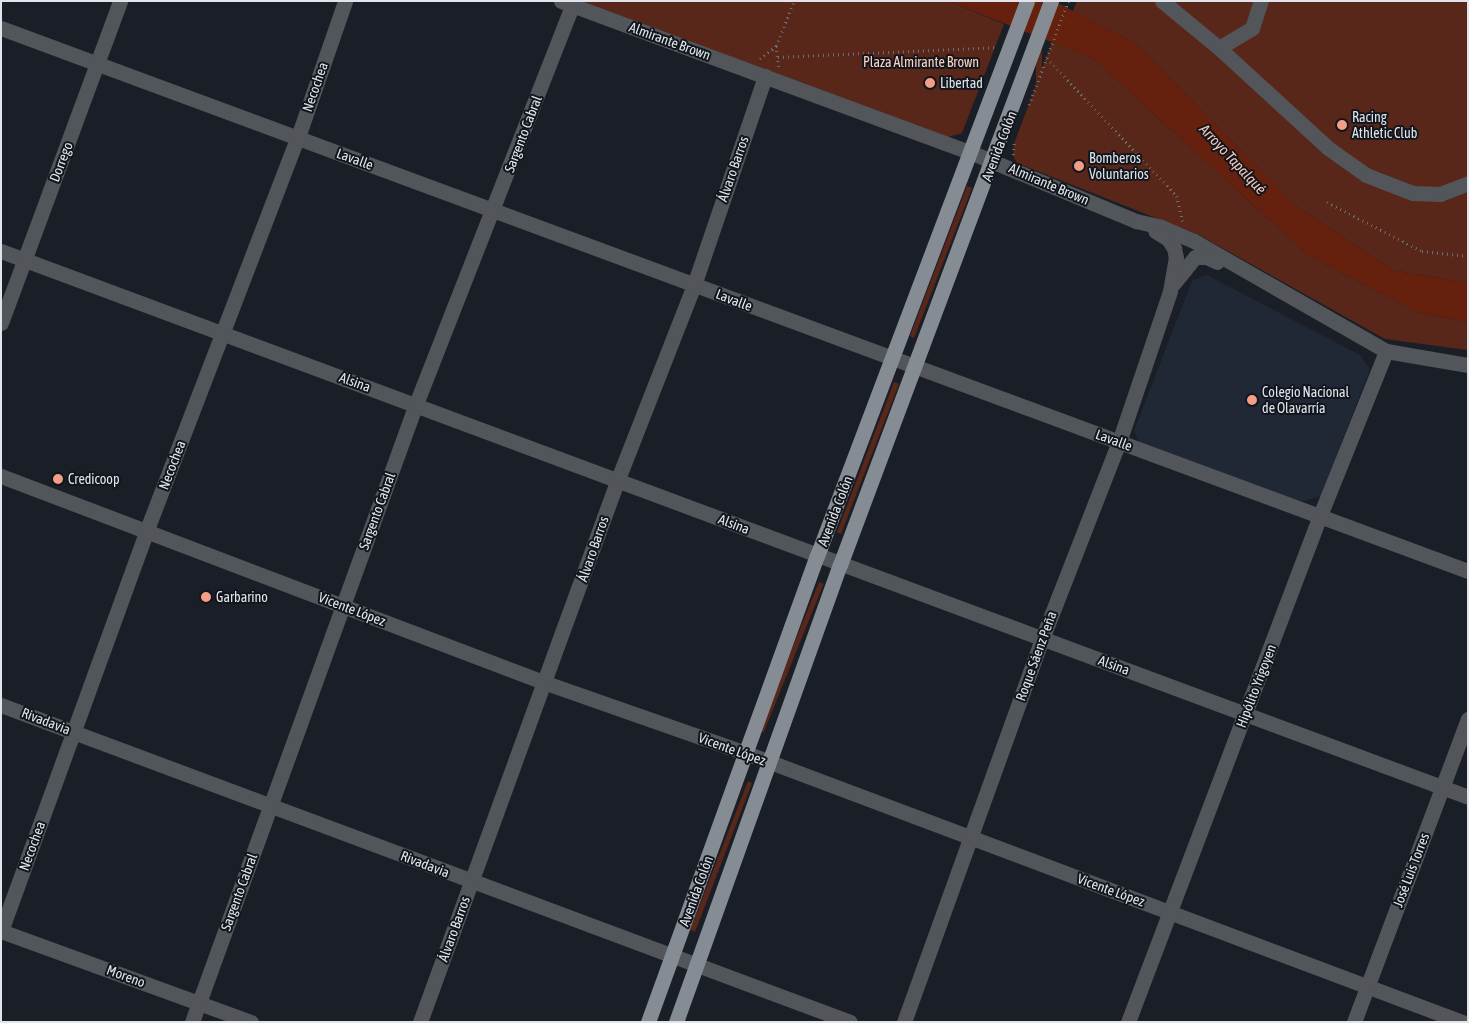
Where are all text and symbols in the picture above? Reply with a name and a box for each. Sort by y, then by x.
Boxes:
street label: Almirante Brown [627,18,713,64]
park label: Plaza Almirante Brown [863,54,979,70]
street label: Necochea [299,60,331,114]
place label: Libertad [940,75,983,91]
marker: Libertad [924,77,936,89]
street label: Sargento Cabral [501,93,545,175]
street label: Avenida Colón [978,109,1020,183]
place label: Racing Athletic Club [1352,109,1417,142]
marker: Racing Athletic Club [1336,119,1348,131]
water label: Arroyo Tapalqué [1196,120,1270,198]
street label: Álvaro Barros [714,134,752,204]
street label: Dorrego [46,140,76,184]
street label: Lavalle [334,145,376,173]
place label: Bomberos Voluntarios [1089,150,1149,182]
street label: Almirante Brown [1006,160,1092,208]
marker: Bomberos Voluntarios [1073,160,1085,172]
street label: Lavalle [713,285,755,315]
street label: Alsina [337,369,373,395]
place label: Colegio Nacional de Olavarría [1262,384,1349,417]
marker: Colegio Nacional de Olavarría [1246,394,1258,406]
street label: Lavalle [1093,426,1135,454]
street label: Necochea [155,438,189,492]
street label: Sargento Cabral [355,470,399,552]
place label: Credicoop [68,471,120,487]
marker: Credicoop [52,473,64,485]
street label: Avenida Colón [814,474,856,548]
street label: Alsina [716,510,752,538]
street label: Álvaro Barros [574,514,612,584]
place label: Garbarino [216,589,268,605]
street label: Vicente López [316,589,388,629]
marker: Garbarino [200,591,212,603]
street label: Roque Sáenz Peña [1012,609,1060,703]
street label: Hipólito Yrigoyen [1232,642,1280,730]
street label: Alsina [1096,652,1132,678]
street label: Rivadavia [19,704,73,738]
street label: Vicente López [696,729,768,769]
street label: Necochea [15,819,49,873]
street label: José Luis Torres [1389,831,1433,909]
street label: Rivadavia [398,847,452,881]
street label: Sargento Cabral [217,851,261,933]
street label: Avenida Colón [675,853,717,929]
street label: Vicente López [1075,870,1147,910]
street label: Álvaro Barros [434,894,474,964]
street label: Moreno [104,961,148,991]

